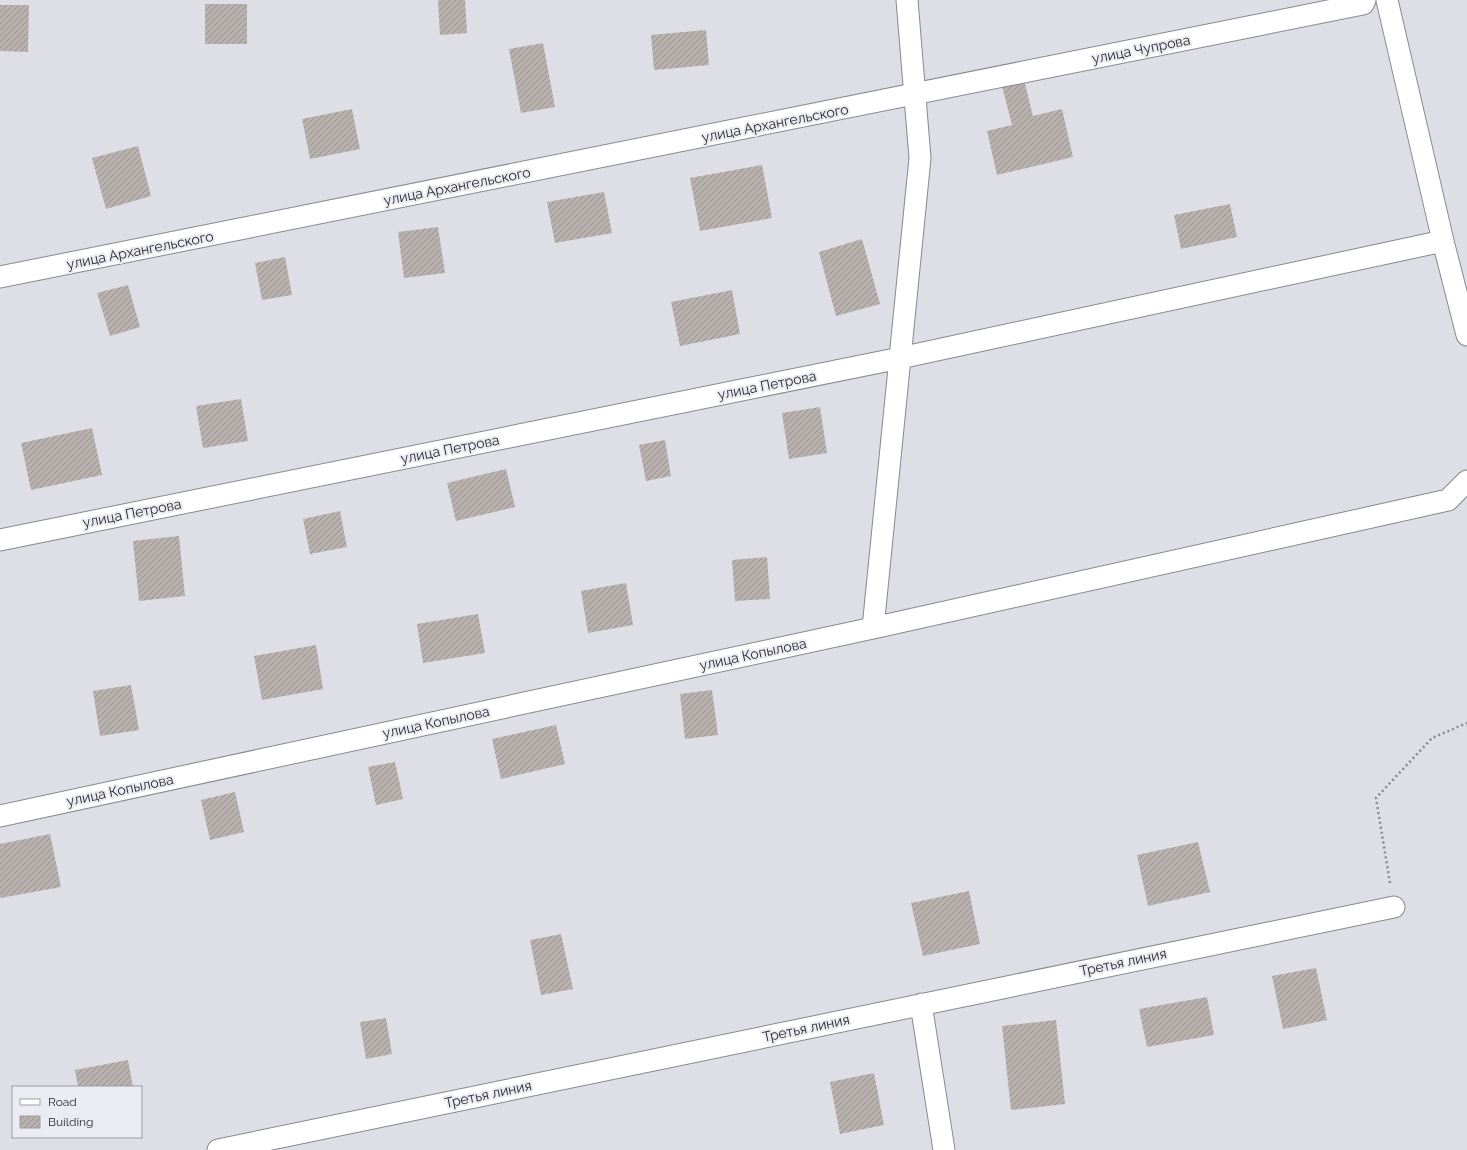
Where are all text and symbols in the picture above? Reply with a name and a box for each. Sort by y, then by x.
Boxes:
street label: улица Чупрова [1090,32,1192,66]
street label: улица Архангельского [700,101,850,145]
street label: улица Архангельского [382,164,532,208]
street label: улица Архангельского [65,228,215,272]
street label: улица Петрова [716,368,818,402]
street label: улица Петрова [399,432,501,466]
street label: улица Петрова [81,496,183,530]
street label: улица Копылова [698,635,808,673]
street label: улица Копылова [381,703,491,741]
street label: улица Копылова [65,771,175,809]
street label: Третья линия [1078,945,1168,979]
street label: Третья линия [761,1011,851,1045]
street label: Третья линия [443,1077,533,1111]
legend [12,1086,142,1138]
text: Road [48,1095,77,1109]
text: Building [48,1115,94,1129]

